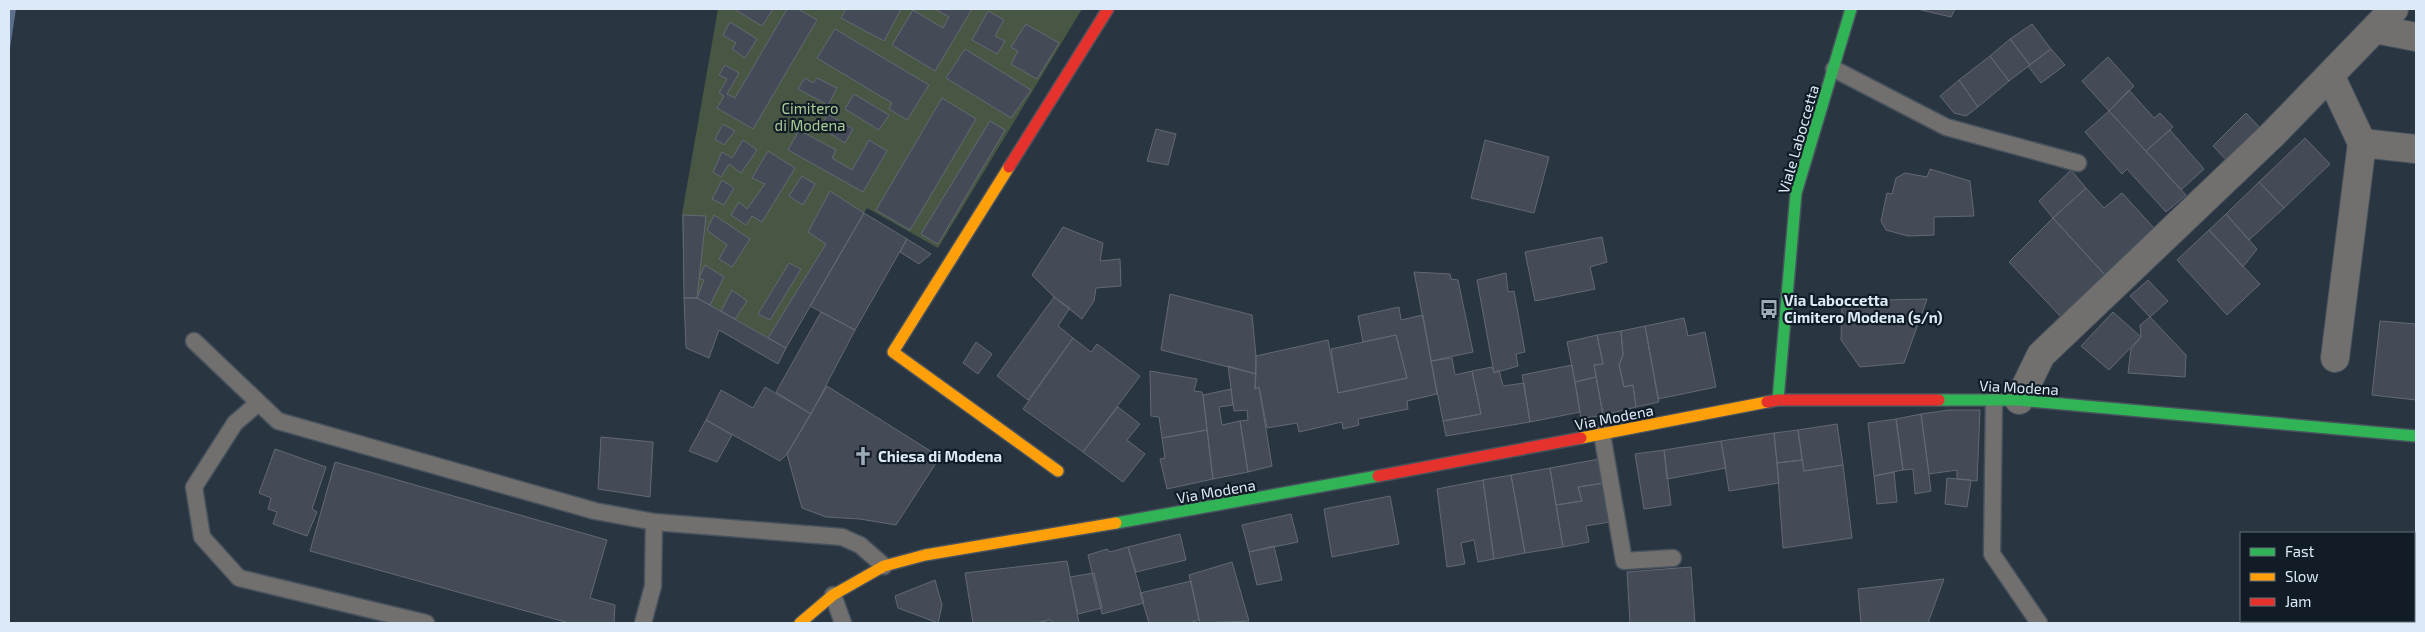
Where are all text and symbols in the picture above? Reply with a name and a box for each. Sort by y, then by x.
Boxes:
street label: Viale Laboccetta [1774,83,1822,195]
park label: Cimitero di Modena [775,99,845,134]
place label: Via Laboccetta Cimitero Modena (s/n) [1784,291,1943,326]
bus stop icon: Via Laboccetta Cimitero Modena (s/n) [1758,298,1780,320]
street label: Via Modena [1979,376,2059,398]
street label: Via Modena [1573,401,1655,433]
church icon: Chiesa di Modena [852,445,874,467]
place label: Chiesa di Modena [878,447,1002,465]
street label: Via Modena [1175,475,1257,507]
legend [2240,532,2415,622]
text: Fast [2285,542,2315,560]
text: Slow [2285,567,2319,585]
text: Jam [2285,592,2311,610]

